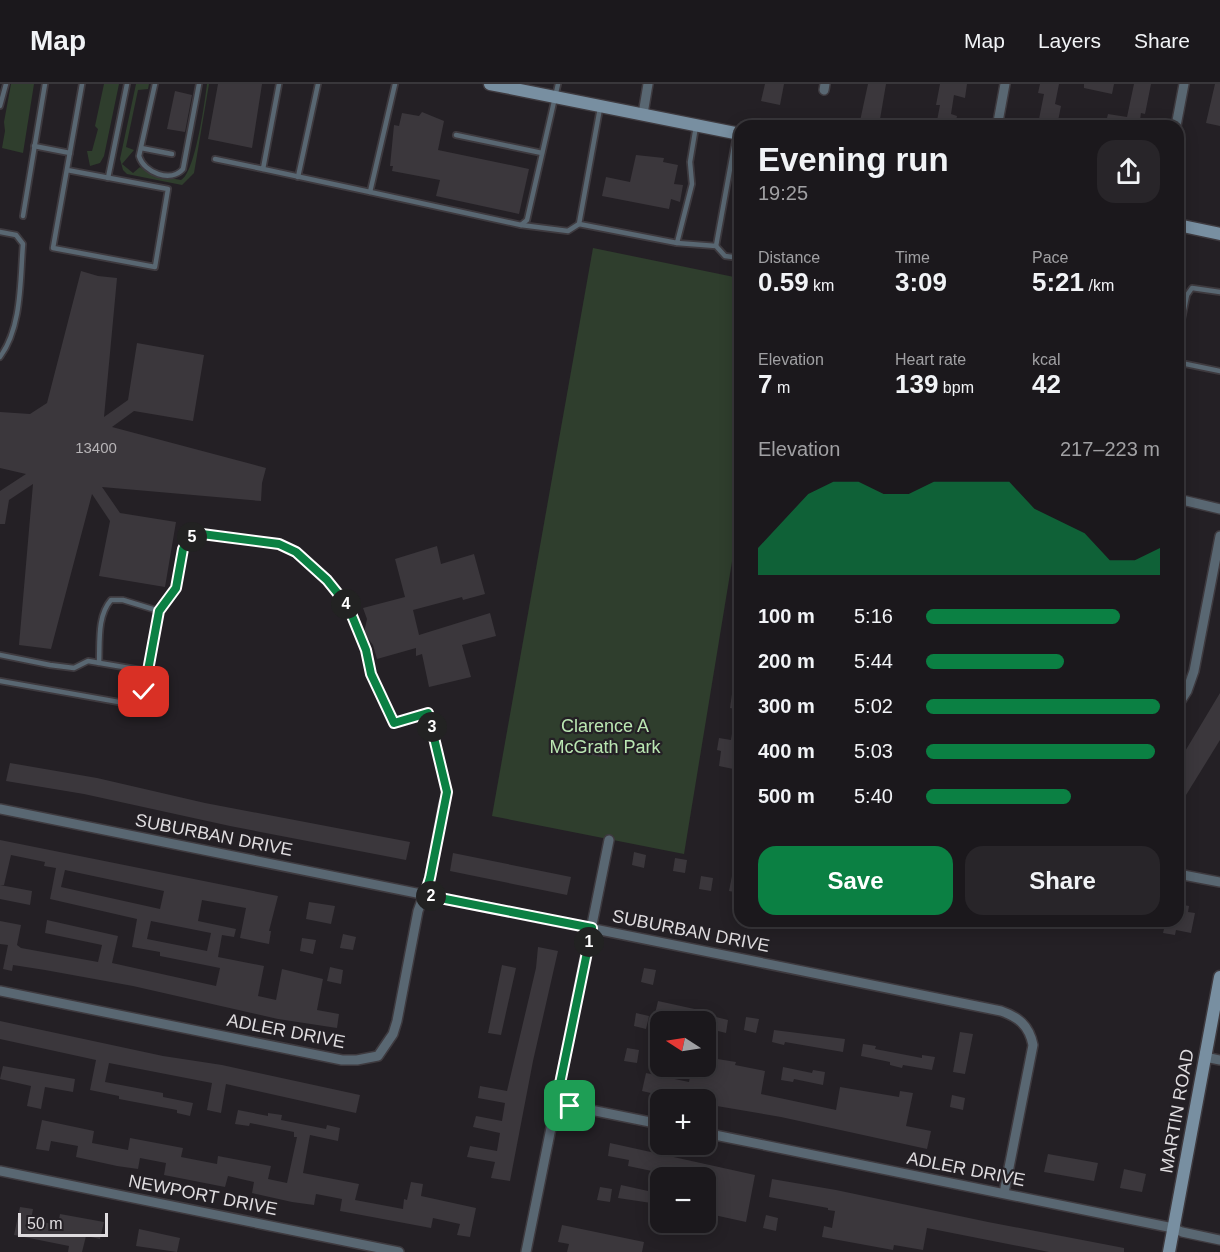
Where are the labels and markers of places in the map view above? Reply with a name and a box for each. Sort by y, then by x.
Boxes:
pin: 5 [177,522,207,552]
pin: 4 [331,589,361,619]
pin [118,666,169,717]
pin: 3 [417,712,447,742]
pin: 2 [416,881,446,911]
pin: 1 [574,927,604,957]
pin [544,1080,595,1131]

